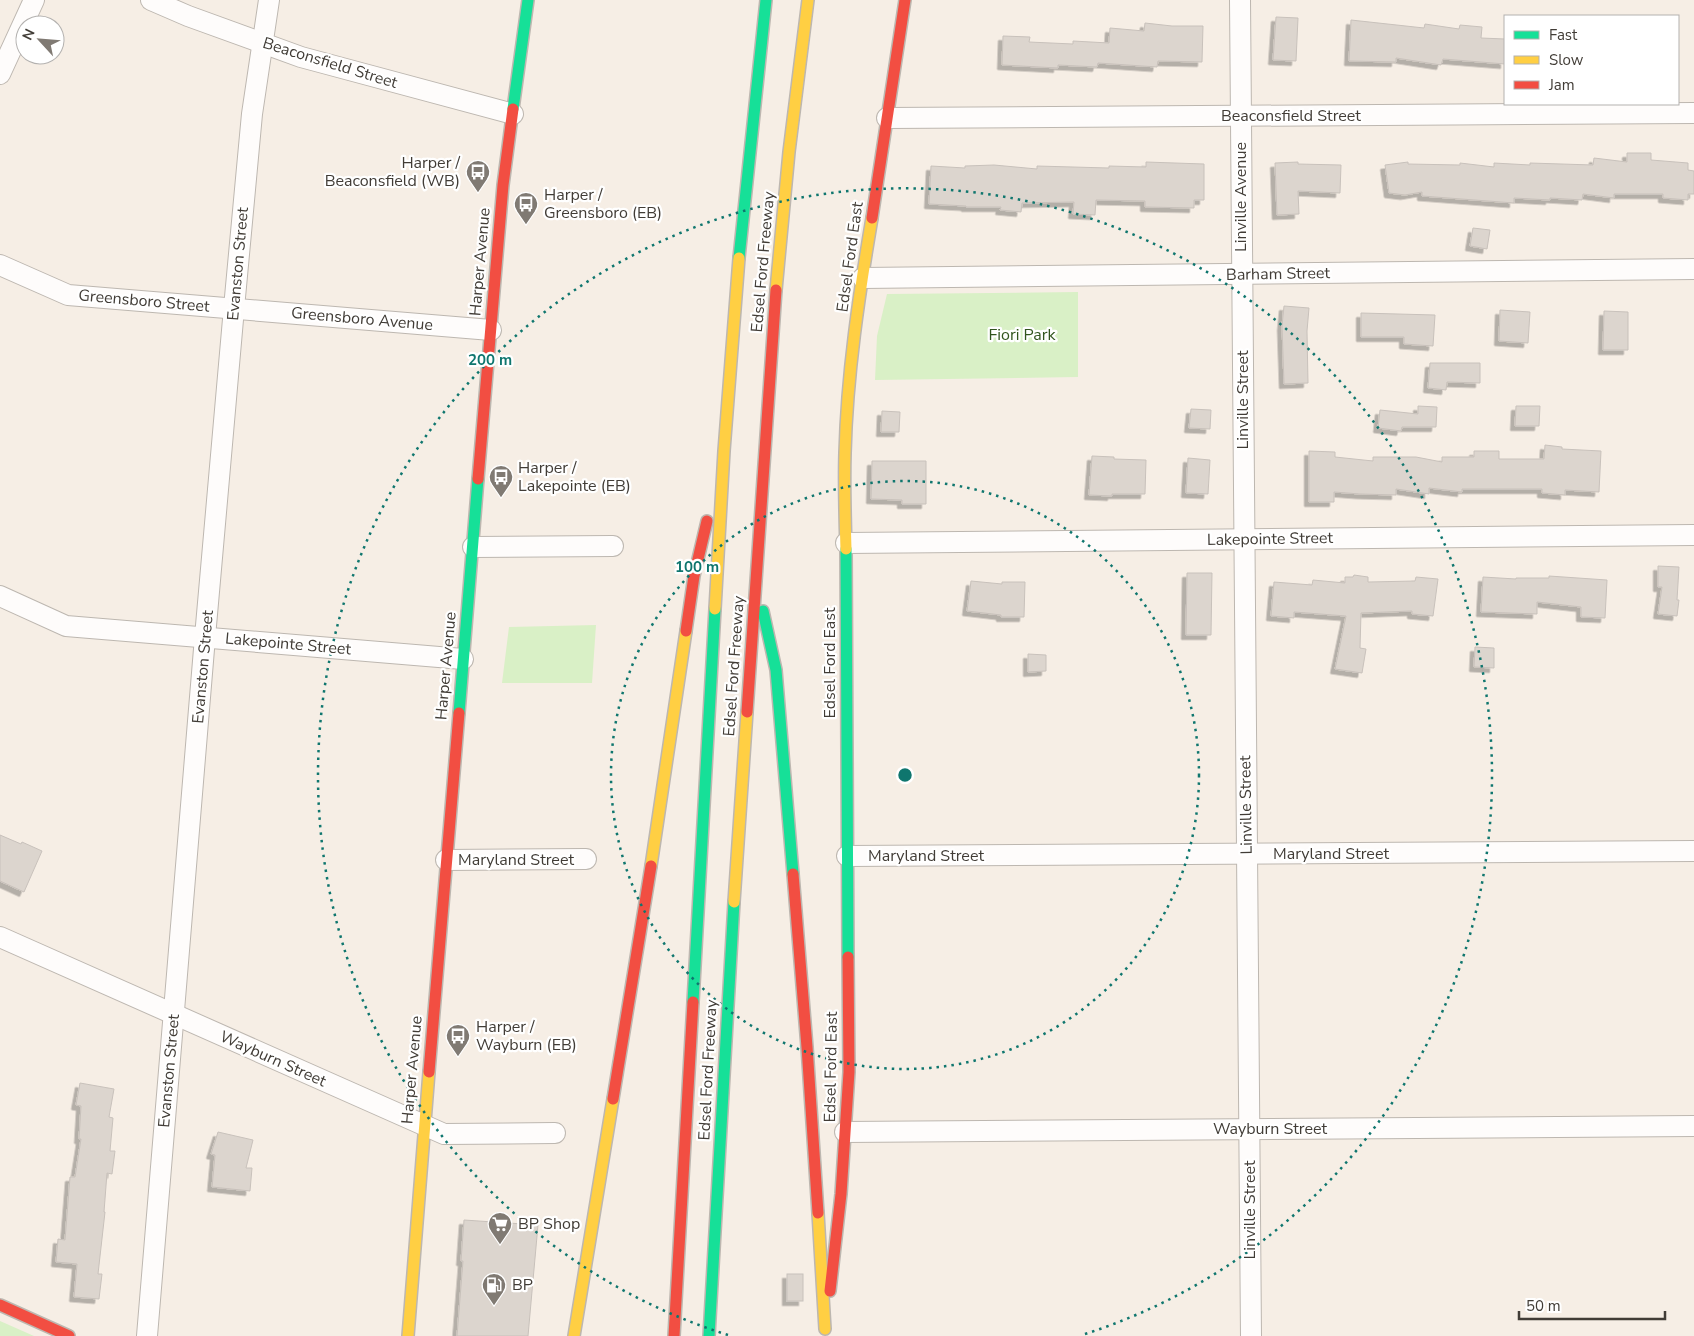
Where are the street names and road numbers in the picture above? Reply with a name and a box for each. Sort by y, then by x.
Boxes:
street label: Beaconsfield Street [260,32,401,94]
street label: Beaconsfield Street [1221,105,1361,127]
street label: Linville Avenue [1230,142,1252,252]
street label: Edsel Ford Freeway [746,190,780,333]
street label: Edsel Ford East [831,200,869,313]
street label: Evanston Street [222,206,254,322]
street label: Harper Avenue [464,207,496,317]
street label: Barham Street [1226,262,1331,286]
street label: Greensboro Street [78,284,211,318]
street label: Greensboro Avenue [290,302,434,336]
street label: Linville Street [1232,350,1254,450]
street label: Lakepointe Street [1207,527,1334,551]
street label: Edsel Ford Freeway [718,594,750,737]
street label: Edsel Ford East [819,607,841,718]
street label: Evanston Street [187,609,219,725]
street label: Harper Avenue [430,611,462,721]
street label: Lakepointe Street [224,628,352,660]
street label: Linville Street [1234,755,1258,855]
street label: Maryland Street [1273,843,1389,865]
street label: Maryland Street [868,845,984,867]
street label: Maryland Street [458,849,574,871]
street label: Edsel Ford Freeway [693,998,723,1141]
street label: Edsel Ford East [819,1011,843,1123]
street label: Evanston Street [153,1013,185,1129]
street label: Harper Avenue [396,1015,428,1125]
street label: Wayburn Street [216,1026,330,1092]
street label: Wayburn Street [1213,1118,1327,1140]
street label: Linville Street [1239,1160,1261,1260]

